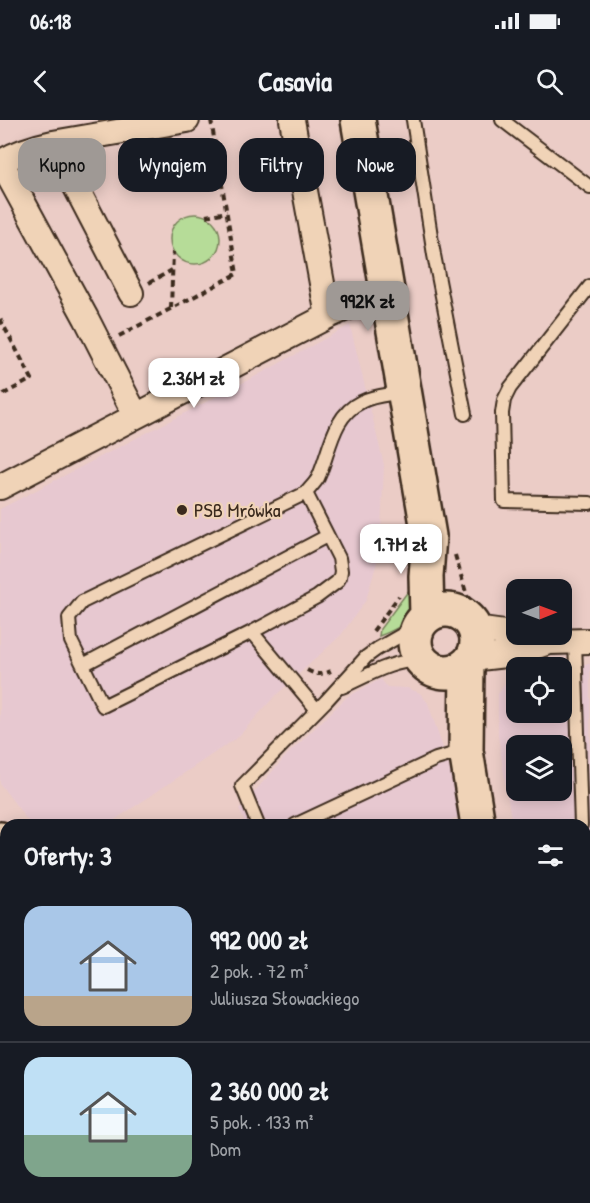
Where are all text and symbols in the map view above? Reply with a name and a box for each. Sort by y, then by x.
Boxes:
text: 06:18 [30,6,71,36]
text: Casavia [258,63,332,99]
icon: back [24,65,57,98]
icon: search [533,65,566,98]
chip: Kupno [18,138,106,192]
chip: Wynajem [118,138,227,192]
chip: Filtry [239,138,324,192]
chip: Nowe [336,138,416,192]
pin: 992K zł [313,281,423,332]
text: 992K zł [340,287,396,314]
pin: 2.36M zł [132,358,256,409]
text: 2.36M zł [162,364,226,391]
place label: PSB Mrówka [194,496,281,523]
marker: PSB Mrówka [175,503,189,517]
pin: 1.7M zł [346,524,456,575]
text: 1.7M zł [374,530,428,557]
north arrow [506,579,572,645]
map controls [506,579,572,801]
button: locate [506,657,572,723]
button: layers [506,735,572,801]
text: Oferty: 3 [24,838,112,873]
icon: filters [534,839,567,872]
text: 992 000 zł [210,922,309,957]
icon: home [72,930,144,1002]
text: 2 pok. · 72 m² [210,957,308,984]
text: Juliusza Słowackiego [210,984,359,1011]
text: 2 360 000 zł [210,1073,330,1108]
icon: home [72,1081,144,1153]
text: 5 pok. · 133 m² [210,1108,313,1135]
text: Dom [210,1135,241,1162]

